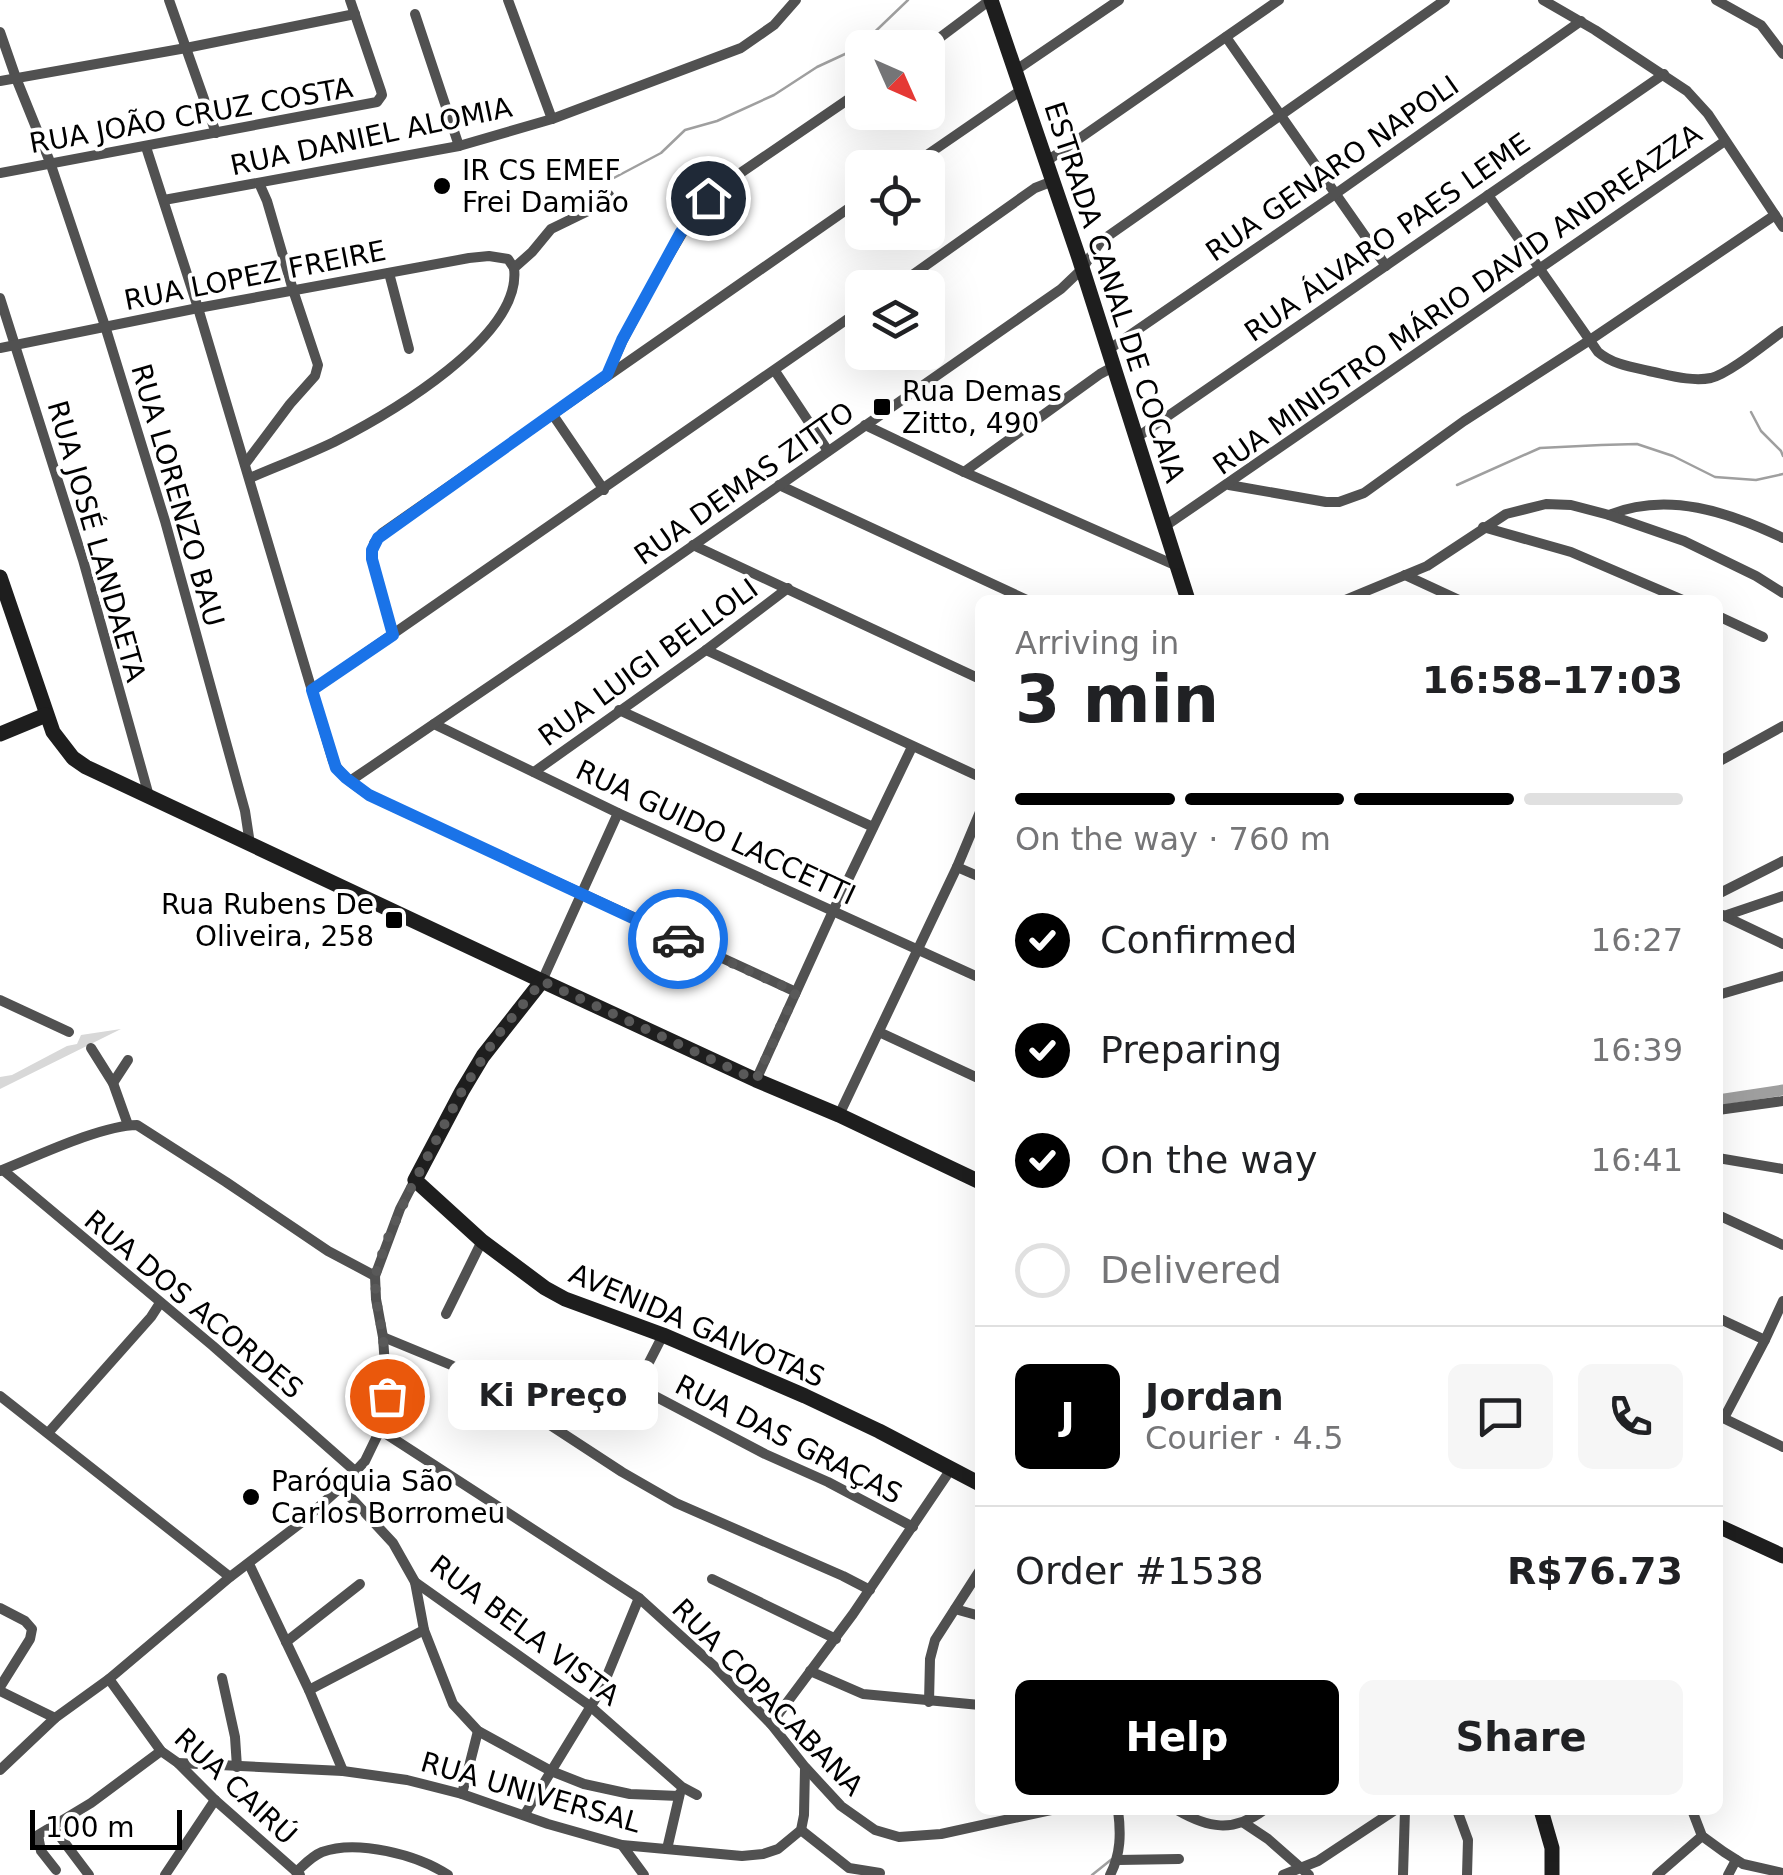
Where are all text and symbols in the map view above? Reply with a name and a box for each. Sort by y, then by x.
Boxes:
north arrow [845,30,945,130]
map controls [845,30,945,370]
street label: RUA GENARO NAPOLI [1200,69,1465,268]
street label: RUA JOÃO CRUZ COSTA [27,71,355,160]
street label: RUA DANIEL ALOMIA [227,91,515,182]
street label: ESTRADA CANAL DE COCAIA [1037,98,1192,487]
street label: RUA MINISTRO MÁRIO DAVID ANDREAZZA [1206,116,1708,482]
street label: RUA ÁLVARO PAES LEME [1238,125,1536,349]
button: locate [845,150,945,250]
place label: IR CS EMEF Frei Damião [462,154,629,219]
pin [666,156,751,241]
icon: home [681,171,736,226]
marker: IR CS EMEF Frei Damião [431,175,453,197]
street label: RUA LOPEZ FREIRE [121,234,389,317]
button: layers [845,270,945,370]
street label: RUA LORENZO BAU [124,360,231,630]
place label: Rua Demas Zitto, 490 [902,375,1062,440]
street label: RUA DEMAS ZITTO [628,395,860,572]
street label: RUA JOSÉ LANDAETA [41,396,153,686]
marker: Rua Demas Zitto, 490 [871,396,893,418]
street label: RUA LUIGI BELLOLI [532,572,764,753]
text: Arriving in [1015,624,1179,662]
text: 16:58–17:03 [1422,658,1683,702]
text: 3 min [1015,662,1219,737]
street label: RUA GUIDO LACCETTI [571,753,861,912]
text: On the way · 760 m [1015,820,1331,858]
place label: Rua Rubens De Oliveira, 258 [161,888,374,953]
courier [628,889,728,989]
marker: Rua Rubens De Oliveira, 258 [383,909,405,931]
icon: car [651,912,706,967]
icon: check [1015,913,1070,968]
text: Confirmed [1100,918,1297,962]
text: 16:27 [1591,921,1683,959]
icon: check [1015,1023,1070,1078]
text: Preparing [1100,1028,1282,1072]
text: 16:39 [1591,1031,1683,1069]
icon: check [1015,1133,1070,1188]
text: On the way [1100,1138,1317,1182]
text: 16:41 [1591,1141,1683,1179]
street label: RUA DOS ACORDES [78,1203,310,1405]
text: Delivered [1100,1248,1282,1292]
street label: AVENIDA GAIVOTAS [564,1257,829,1394]
pin [345,1354,430,1439]
callout: Ki Preço [447,1361,657,1431]
button: chat [1448,1364,1553,1469]
button: phone [1578,1364,1683,1469]
street label: RUA DAS GRAÇAS [670,1368,908,1511]
icon: bag [360,1369,415,1424]
text: Jordan [1145,1375,1284,1419]
text: Ki Preço [479,1376,627,1414]
text: J [1060,1394,1075,1438]
text: Courier · 4.5 [1145,1419,1344,1457]
place label: Paróquia São Carlos Borromeu [271,1465,505,1530]
marker: Paróquia São Carlos Borromeu [240,1486,262,1508]
street label: RUA BELA VISTA [424,1548,626,1712]
text: Order #1538 [1015,1549,1264,1593]
text: R$76.73 [1507,1549,1683,1593]
street label: RUA COPACABANA [665,1592,870,1803]
button: Help [1015,1680,1339,1795]
button: Share [1359,1680,1683,1795]
street label: RUA CAIRÚ [168,1721,304,1851]
street label: RUA UNIVERSAL [417,1745,645,1840]
scale bar [30,1805,182,1850]
text: 100 m [45,1811,135,1844]

